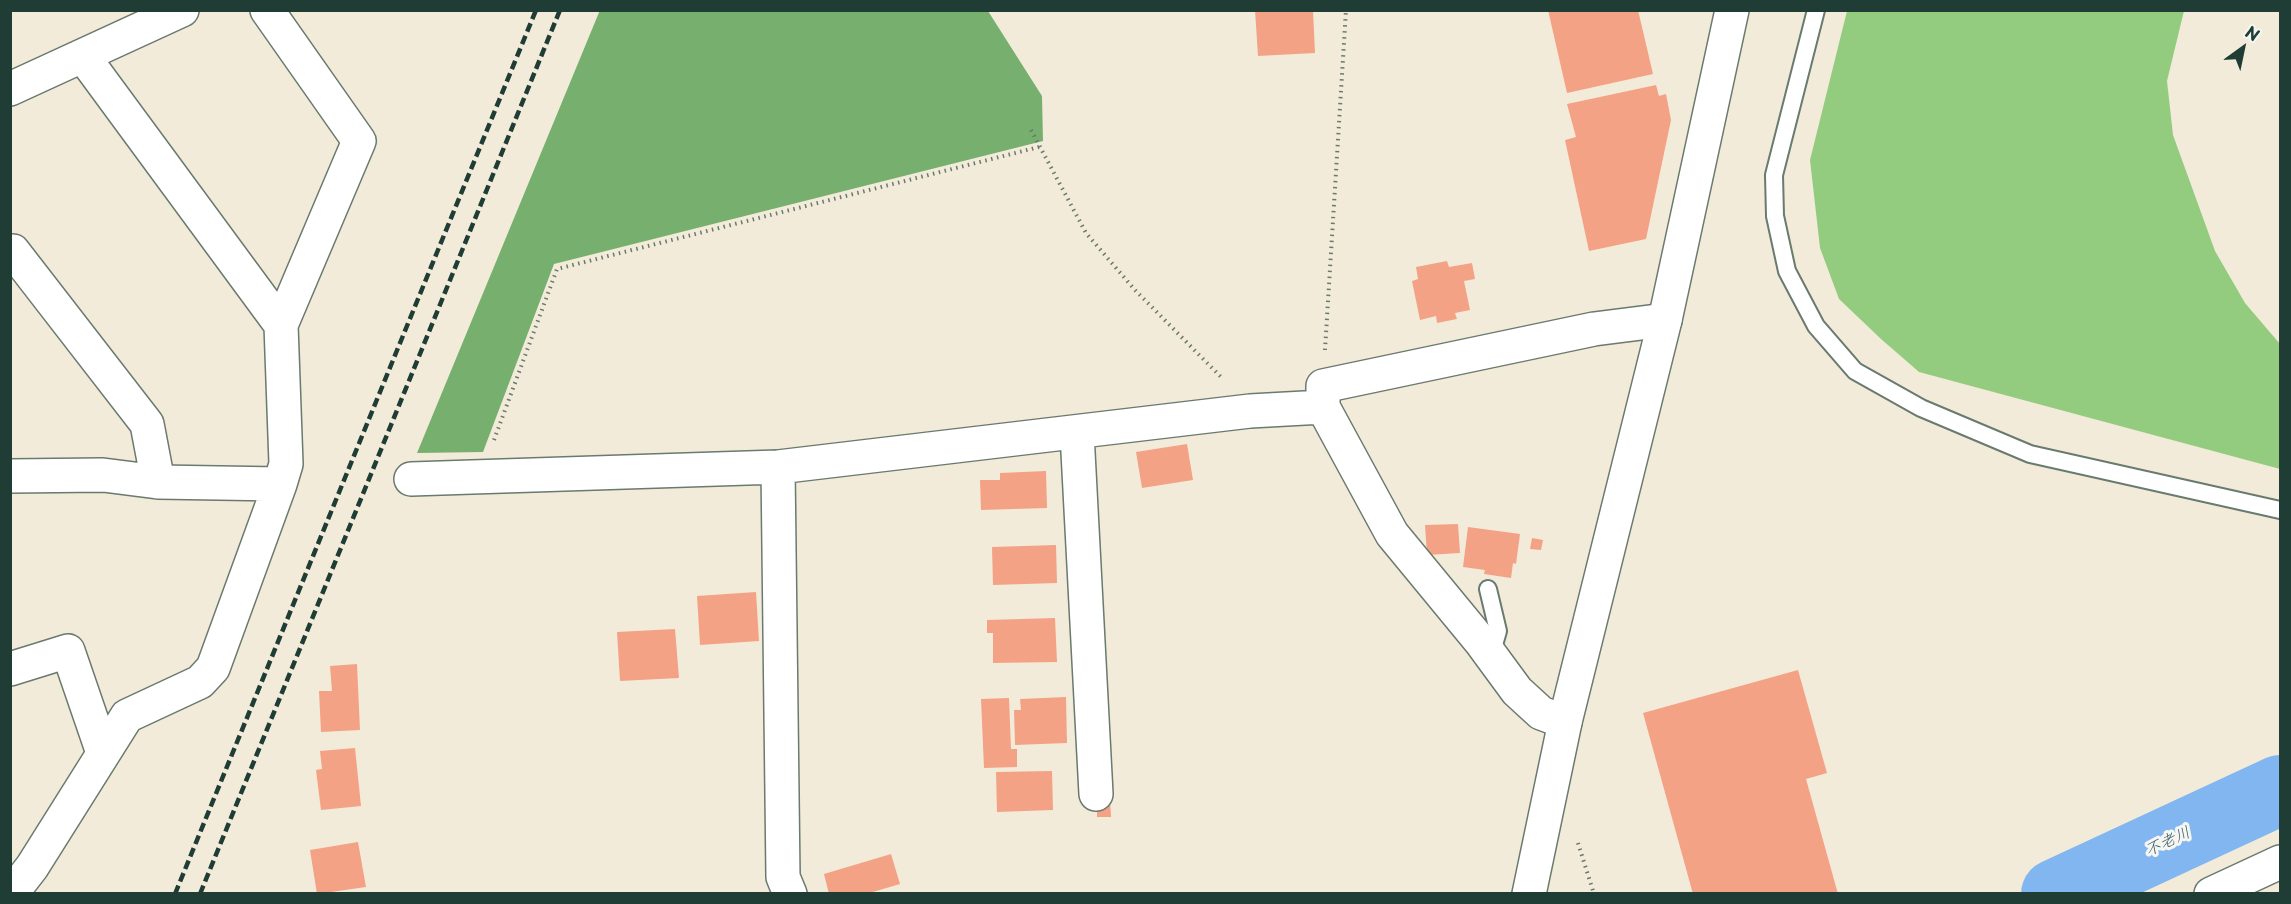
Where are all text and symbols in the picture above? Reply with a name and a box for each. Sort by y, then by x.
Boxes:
north arrow [2213,18,2273,78]
text: N [2241,19,2265,46]
water label: 不老川 [2142,823,2194,861]

